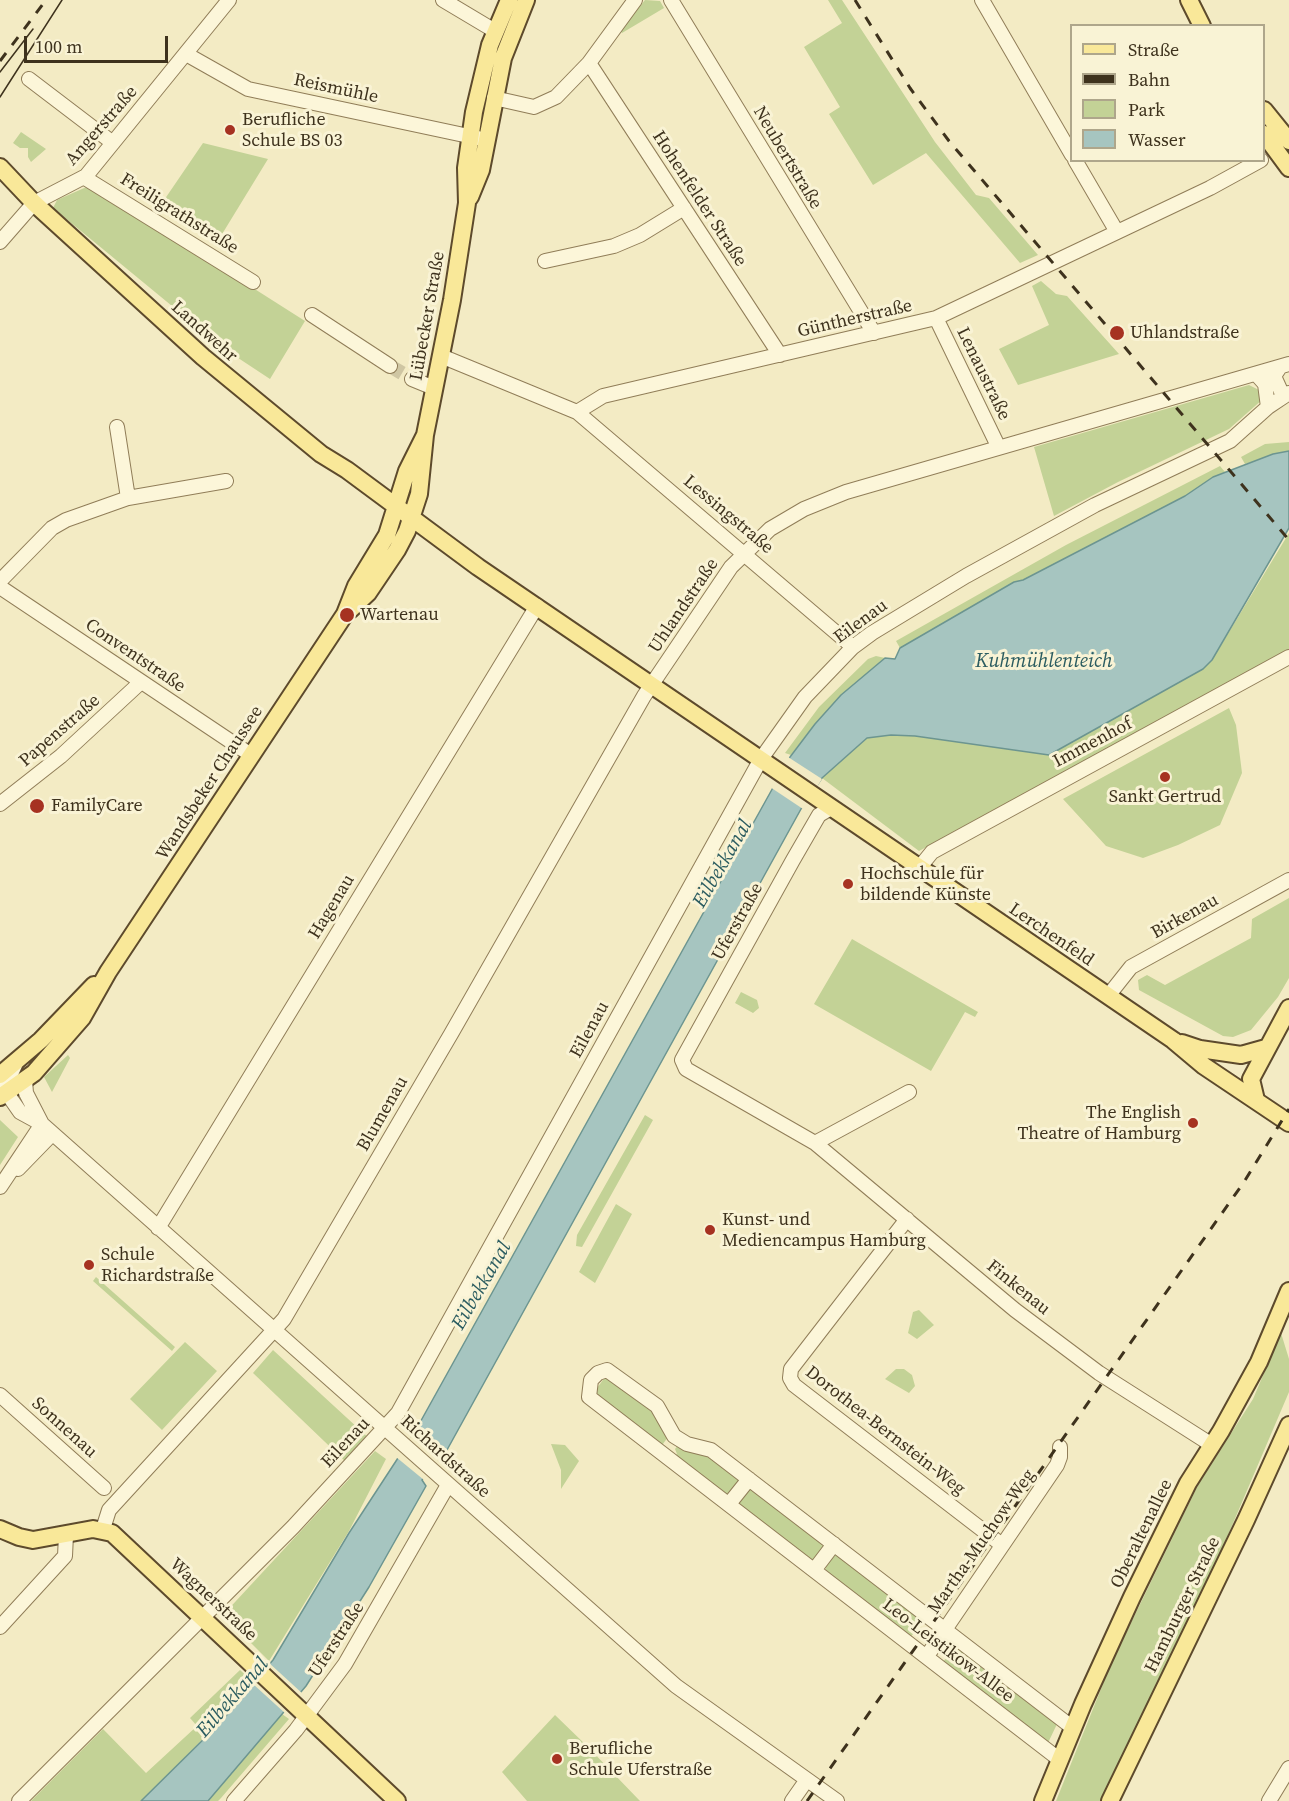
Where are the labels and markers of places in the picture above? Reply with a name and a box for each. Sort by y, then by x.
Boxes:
place label: Berufliche Schule BS 03 [242,109,342,152]
marker: Berufliche Schule BS 03 [223,123,237,137]
place label: Uhlandstraße [1130,322,1239,344]
marker: Uhlandstraße [1108,324,1126,342]
place label: Wartenau [360,604,439,626]
marker: Wartenau [338,606,356,624]
marker: Sankt Gertrud [1158,770,1172,784]
place label: Sankt Gertrud [1109,786,1221,808]
place label: FamilyCare [51,795,143,817]
marker: FamilyCare [28,797,46,815]
place label: Hochschule für bildende Künste [860,863,991,906]
marker: Hochschule für bildende Künste [841,877,855,891]
place label: The English Theatre of Hamburg [1017,1102,1181,1144]
marker: The English Theatre of Hamburg [1186,1116,1200,1130]
place label: Kunst- und Mediencampus Hamburg [722,1209,926,1252]
marker: Kunst- und Mediencampus Hamburg [703,1223,717,1237]
place label: Schule Richardstraße [101,1244,214,1286]
marker: Schule Richardstraße [82,1258,96,1272]
place label: Berufliche Schule Uferstraße [569,1738,712,1780]
marker: Berufliche Schule Uferstraße [550,1752,564,1766]

